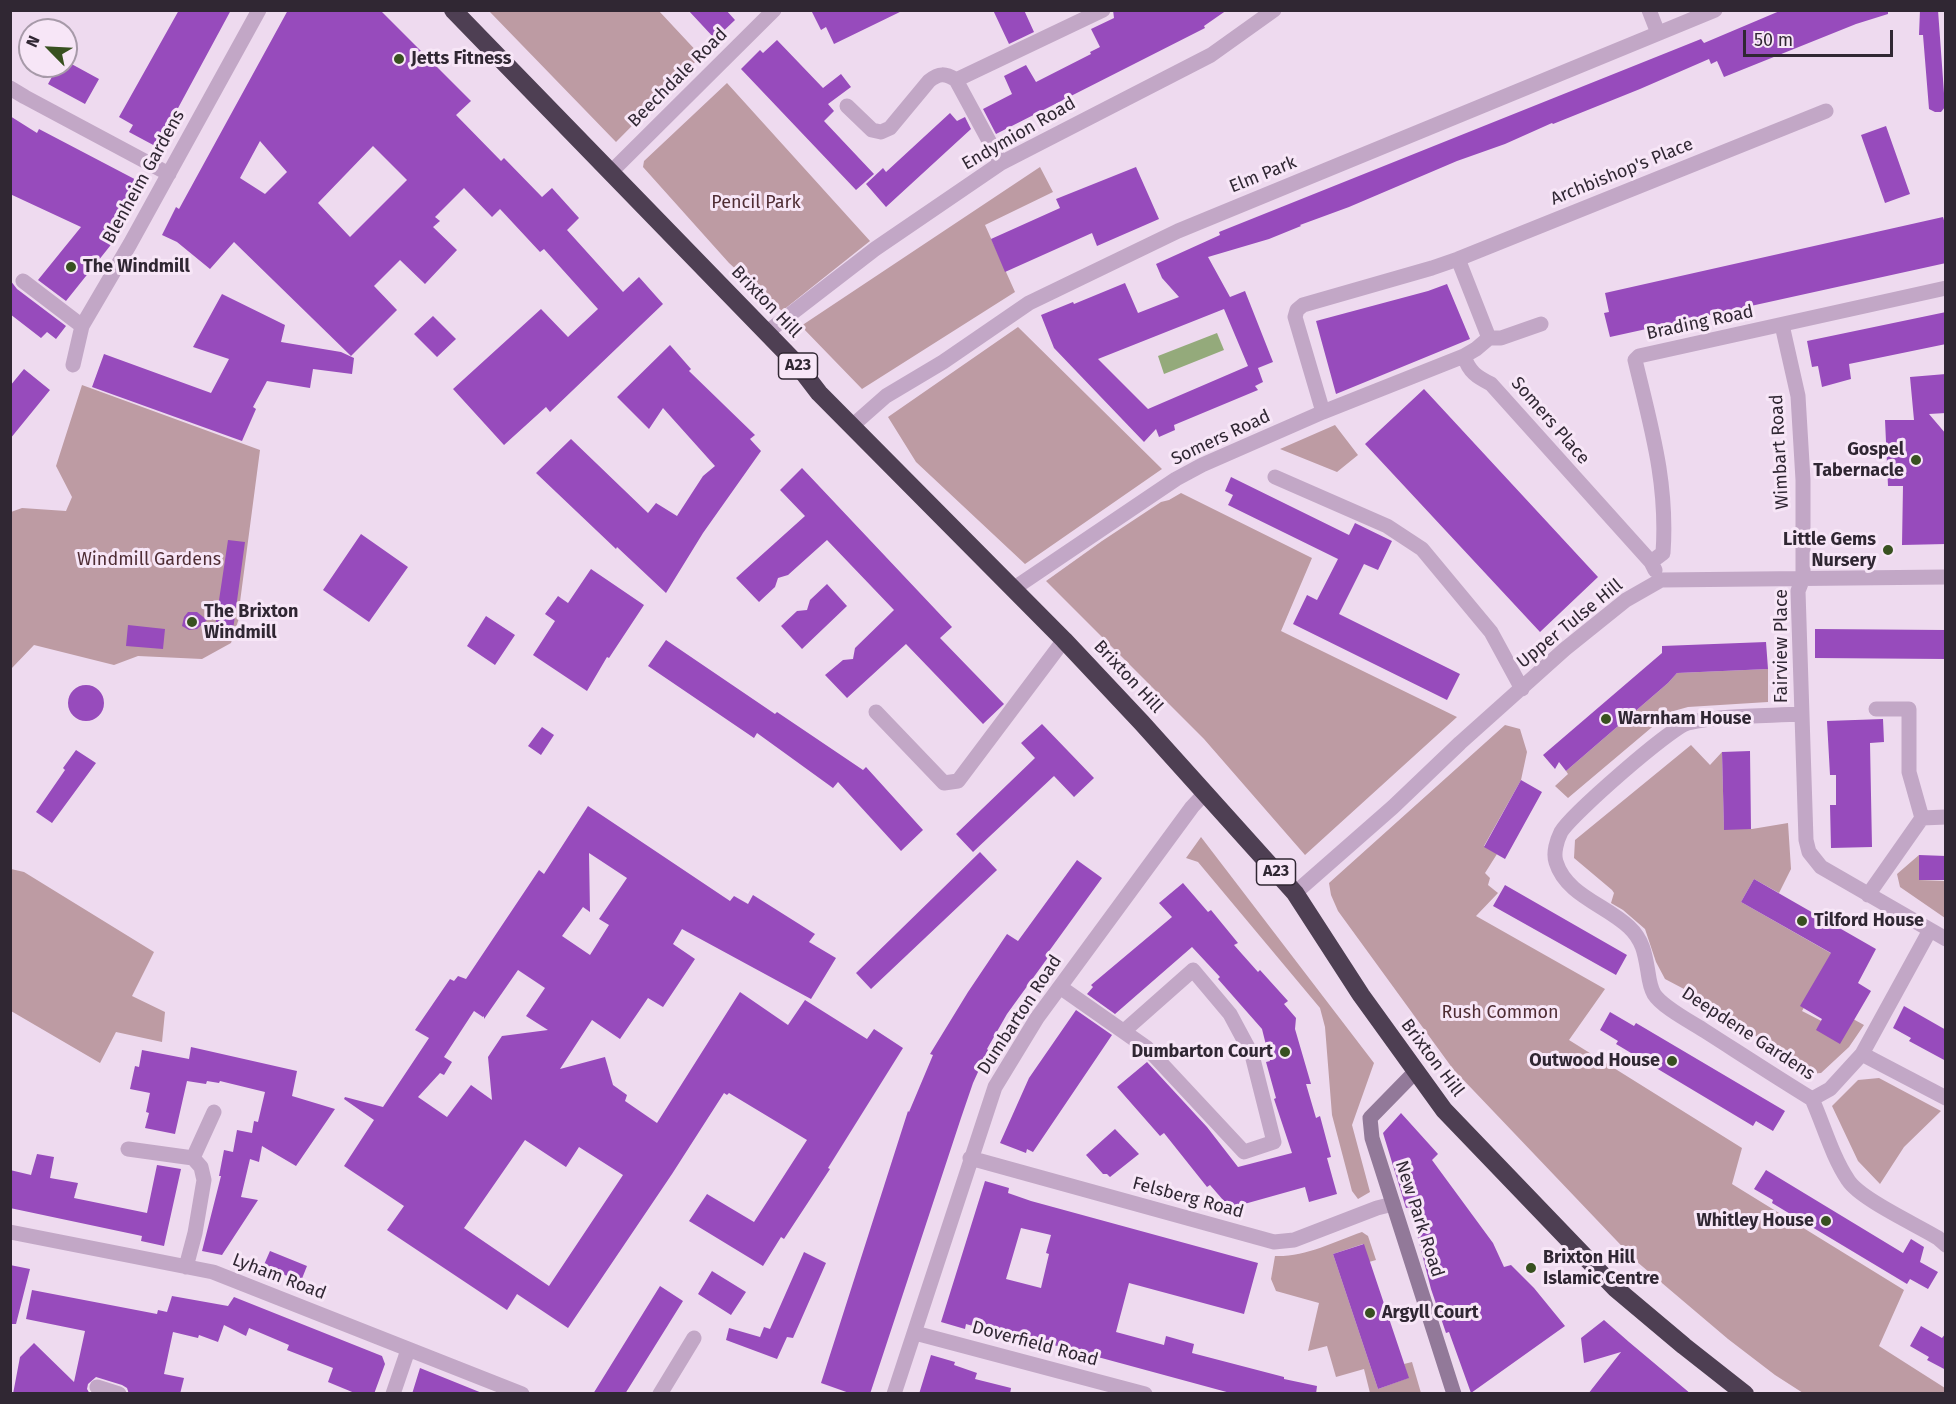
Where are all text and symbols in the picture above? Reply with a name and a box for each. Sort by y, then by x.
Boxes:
north arrow [18,18,78,78]
scale bar [1746,18,1896,56]
street label: Beechdale Road [624,24,732,132]
text: 50 m [1754,29,1793,51]
text: N [22,33,44,50]
place label: Jetts Fitness [411,48,511,70]
marker: Jetts Fitness [392,52,406,66]
street label: Endymion Road [958,93,1080,175]
street label: Blenheim Gardens [98,107,190,247]
street label: Archbishop's Place [1548,134,1696,210]
street label: Elm Park [1226,152,1300,198]
park label: Pencil Park [711,192,801,214]
place label: The Windmill [83,256,190,278]
marker: The Windmill [64,260,78,274]
street label: Brixton Hill [726,262,806,342]
street label: Brading Road [1644,301,1756,345]
road number: A23 [778,353,818,379]
street label: Somers Place [1506,373,1594,469]
street label: Wimbart Road [1766,394,1794,510]
street label: Somers Road [1168,406,1274,470]
place label: Gospel Tabernacle [1813,439,1904,482]
marker: Gospel Tabernacle [1909,453,1923,467]
place label: Little Gems Nursery [1783,529,1876,572]
marker: Little Gems Nursery [1881,543,1895,557]
park label: Windmill Gardens [77,549,221,571]
street label: Upper Tulse Hill [1513,575,1627,673]
street label: Fairview Place [1771,589,1793,703]
place label: The Brixton Windmill [204,601,298,644]
marker: The Brixton Windmill [185,615,199,629]
street label: Brixton Hill [1089,636,1167,718]
place label: Warnham House [1618,708,1751,730]
marker: Warnham House [1599,712,1613,726]
road number: A23 [1256,859,1296,885]
place label: Tilford House [1814,910,1924,932]
marker: Tilford House [1795,914,1809,928]
street label: Dumbarton Road [973,951,1067,1079]
street label: Deepdene Gardens [1677,983,1819,1085]
park label: Rush Common [1441,1002,1559,1024]
street label: Brixton Hill [1396,1015,1468,1101]
place label: Dumbarton Court [1131,1041,1273,1063]
marker: Dumbarton Court [1278,1045,1292,1059]
place label: Outwood House [1529,1050,1660,1072]
marker: Outwood House [1665,1054,1679,1068]
street label: New Park Road [1390,1158,1448,1280]
street label: Felsberg Road [1130,1173,1246,1223]
place label: Whitley House [1696,1210,1814,1232]
marker: Whitley House [1819,1214,1833,1228]
place label: Brixton Hill Islamic Centre [1543,1247,1659,1290]
street label: Lyham Road [229,1249,329,1305]
marker: Brixton Hill Islamic Centre [1524,1261,1538,1275]
place label: Argyll Court [1382,1302,1479,1324]
marker: Argyll Court [1363,1306,1377,1320]
street label: Doverfield Road [969,1317,1101,1371]

